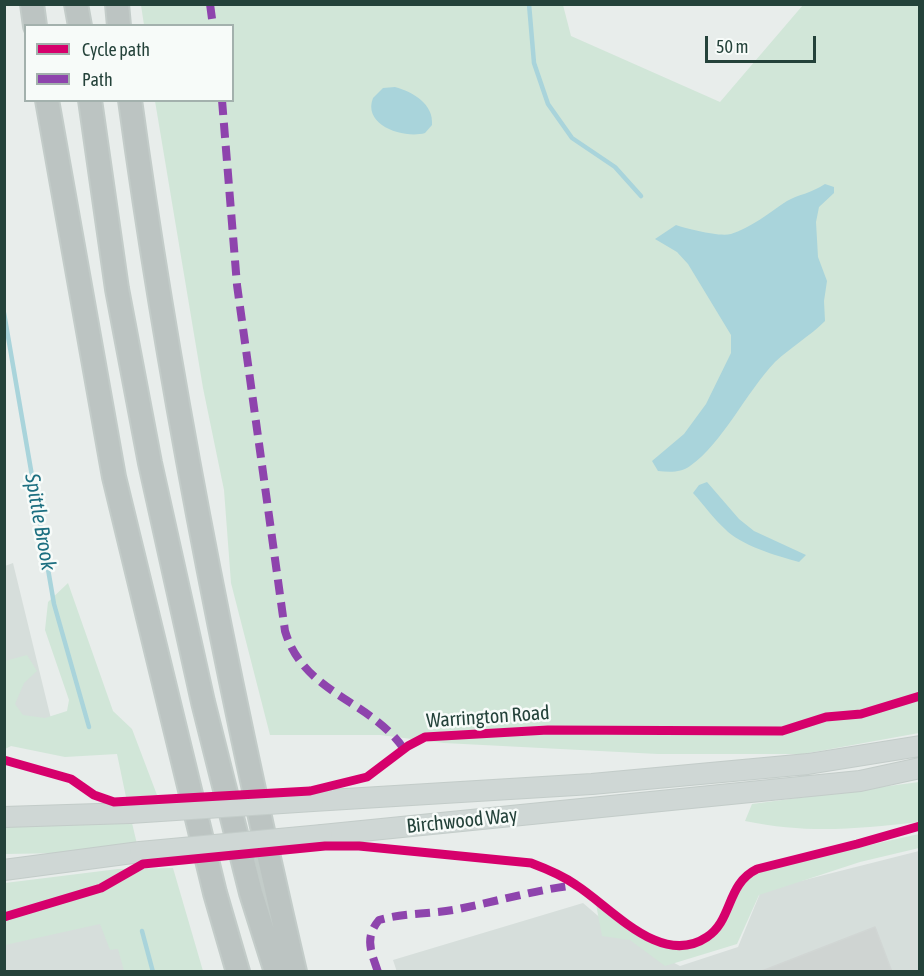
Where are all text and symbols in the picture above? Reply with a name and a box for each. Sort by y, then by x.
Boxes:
legend [24,24,234,102]
scale bar [708,24,819,62]
text: 50 m [716,36,748,57]
text: Cycle path [82,39,150,60]
text: Path [82,69,113,90]
water label: Spittle Brook [19,472,61,572]
street label: Warrington Road [426,701,550,733]
street label: Birchwood Way [405,803,519,839]

